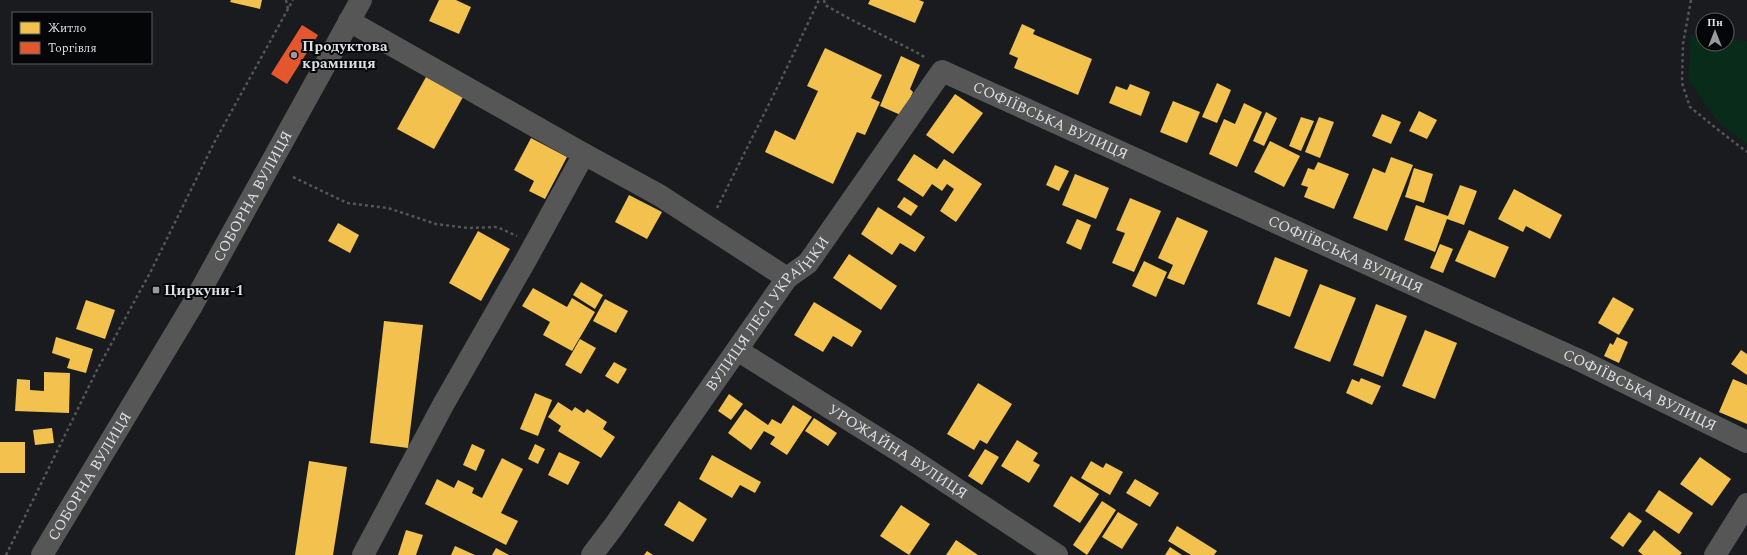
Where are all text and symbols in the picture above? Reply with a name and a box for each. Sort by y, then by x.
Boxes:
legend [12,12,152,64]
north arrow [1695,12,1735,52]
text: Пн [1707,14,1723,31]
text: Житло [48,19,86,38]
place label: Продуктова крамниця [302,35,388,75]
text: Торгівля [48,39,97,58]
marker: Продуктова крамниця [289,50,299,60]
street label: СОФІЇВСЬКА ВУЛИЦЯ [969,75,1132,166]
street label: СОБОРНА ВУЛИЦЯ [207,126,298,266]
street label: СОФІЇВСЬКА ВУЛИЦЯ [1264,209,1427,299]
street label: ВУЛИЦЯ ЛЕСІ УКРАЇНКИ [700,231,835,396]
place label: Циркуни-1 [164,279,244,302]
marker: Циркуни-1 [151,285,161,295]
street label: СОФІЇВСЬКА ВУЛИЦЯ [1559,343,1721,437]
street label: УРОЖАЙНА ВУЛИЦЯ [823,398,972,505]
street label: СОБОРНА ВУЛИЦЯ [42,407,137,545]

